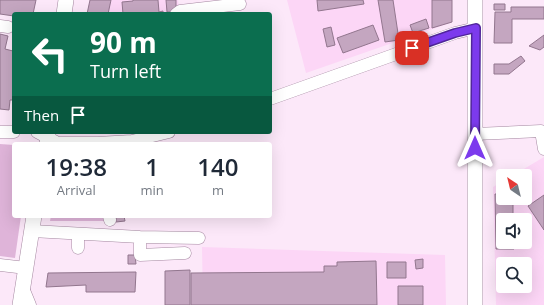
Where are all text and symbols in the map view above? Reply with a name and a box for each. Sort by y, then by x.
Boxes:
text: 90 m [90,23,157,61]
icon: left [24,28,76,80]
pin [395,31,429,65]
icon: arrive [401,37,423,59]
text: Turn left [90,59,161,83]
icon: arrive [67,104,89,126]
text: Then [24,105,59,125]
position arrow [454,127,496,169]
text: 19:38 [46,150,107,183]
text: 1 [145,150,159,183]
text: 140 [197,150,238,183]
north arrow [496,169,532,205]
map controls [496,169,532,293]
text: Arrival [57,181,96,199]
text: min [141,181,164,199]
text: m [212,181,224,199]
button: sound [496,213,532,249]
button: search [496,257,532,293]

